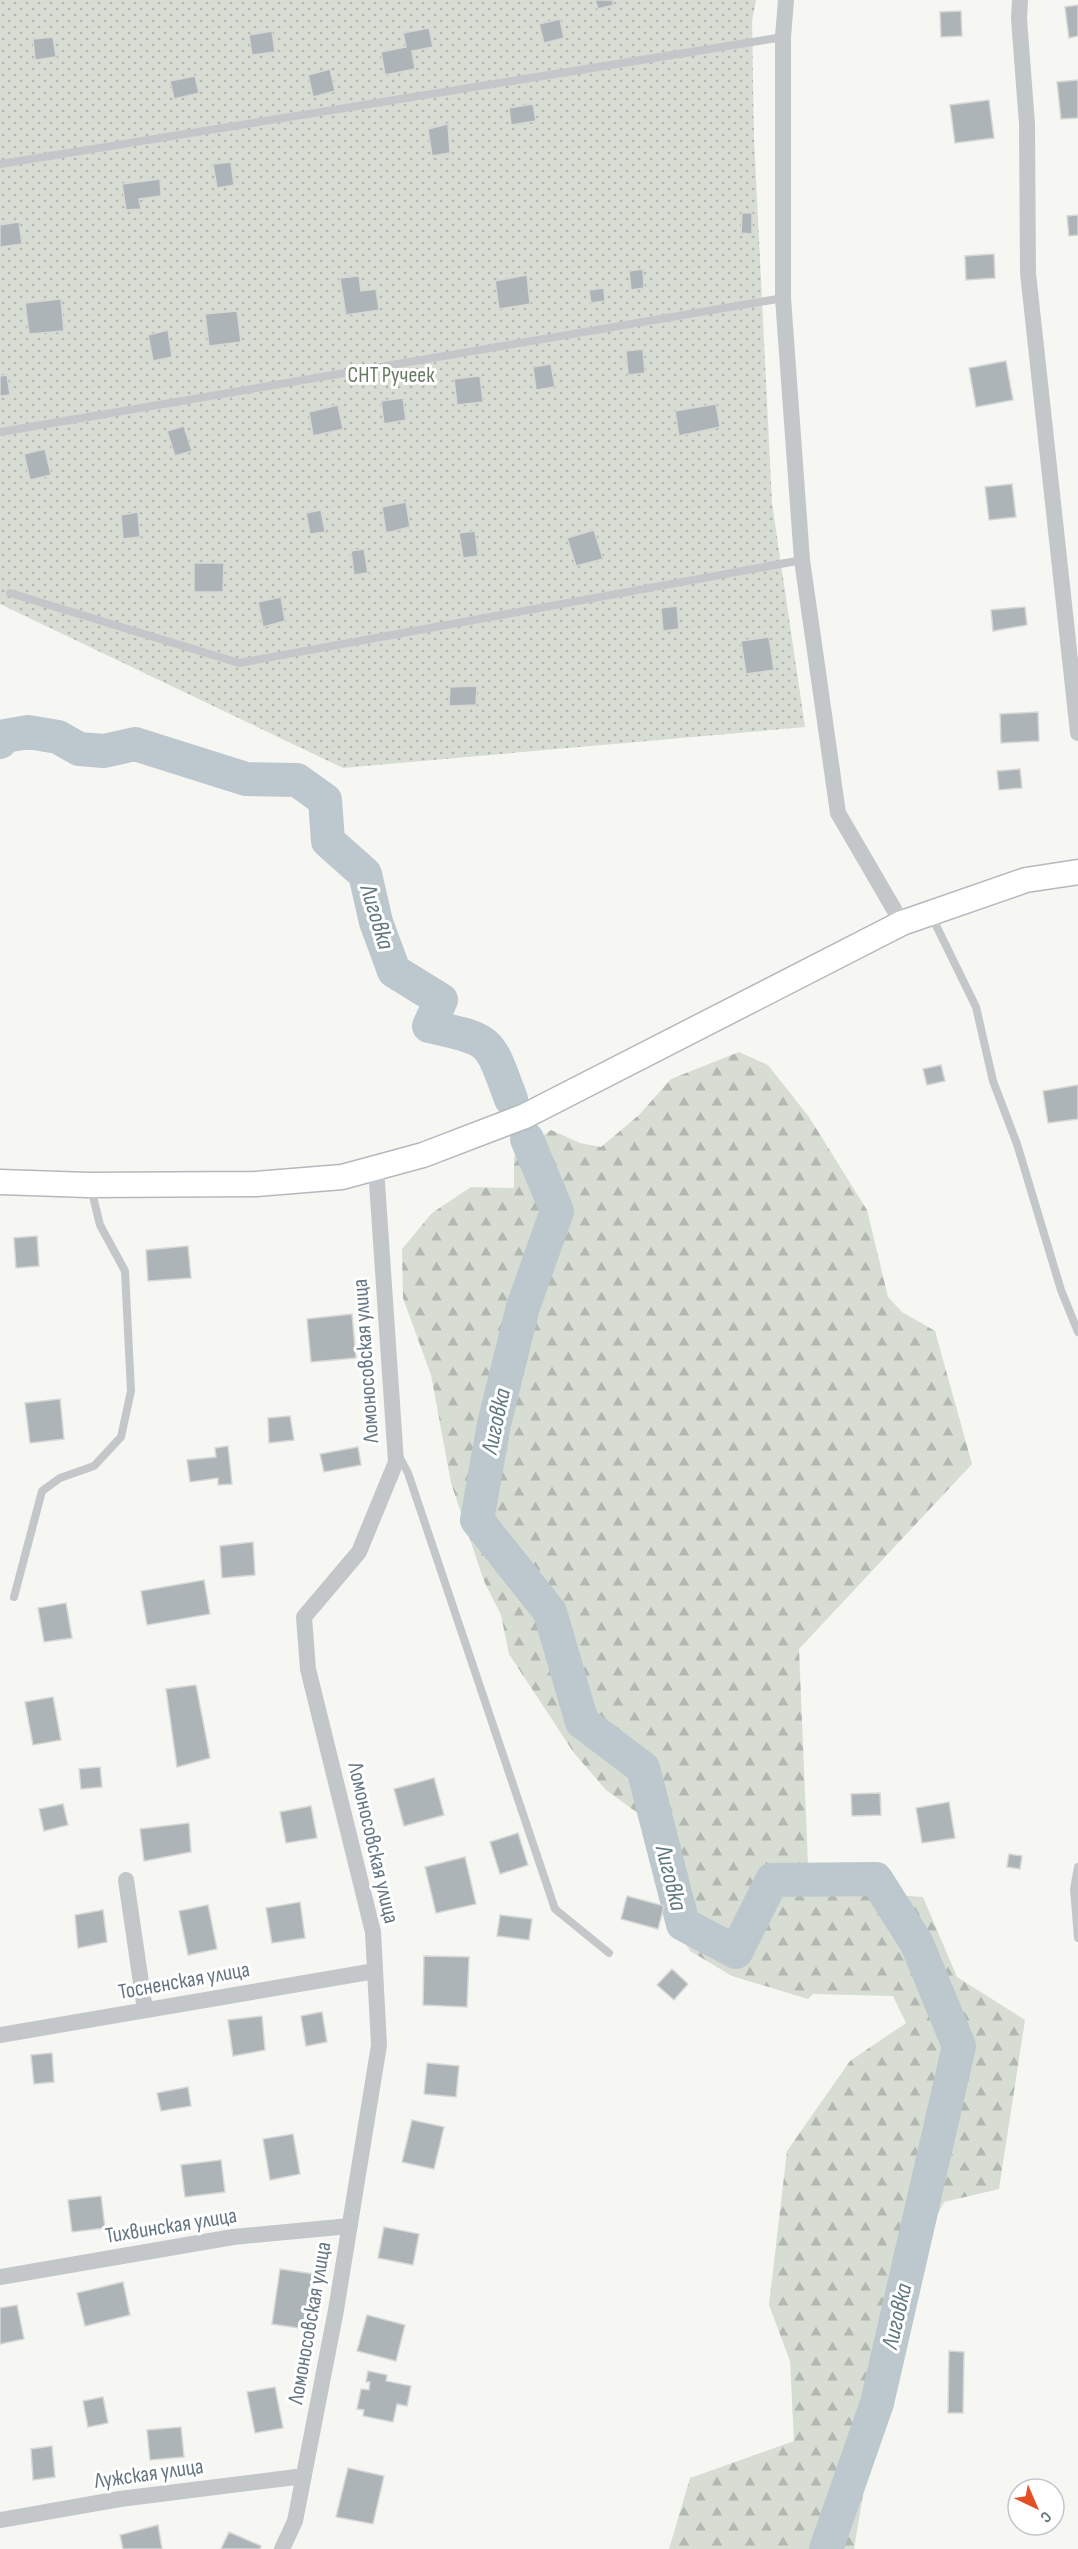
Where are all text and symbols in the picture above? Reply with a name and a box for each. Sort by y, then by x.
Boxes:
park label: СНТ Ручеек [348,362,435,389]
water label: Лиговка [353,880,401,953]
street label: Ломоносовская улица [347,1278,385,1445]
water label: Лиговка [475,1385,517,1457]
street label: Ломоносовская улица [341,1759,405,1926]
water label: Лиговка [649,1841,693,1914]
street label: Тосненская улица [116,1956,252,2006]
street label: Тихвинская улица [103,2202,239,2250]
street label: Ломоносовская улица [282,2240,338,2407]
water label: Лиговка [875,2280,919,2353]
street label: Лужская улица [92,2453,205,2495]
north arrow [1006,2477,1066,2537]
text: С [1036,2507,1055,2526]

